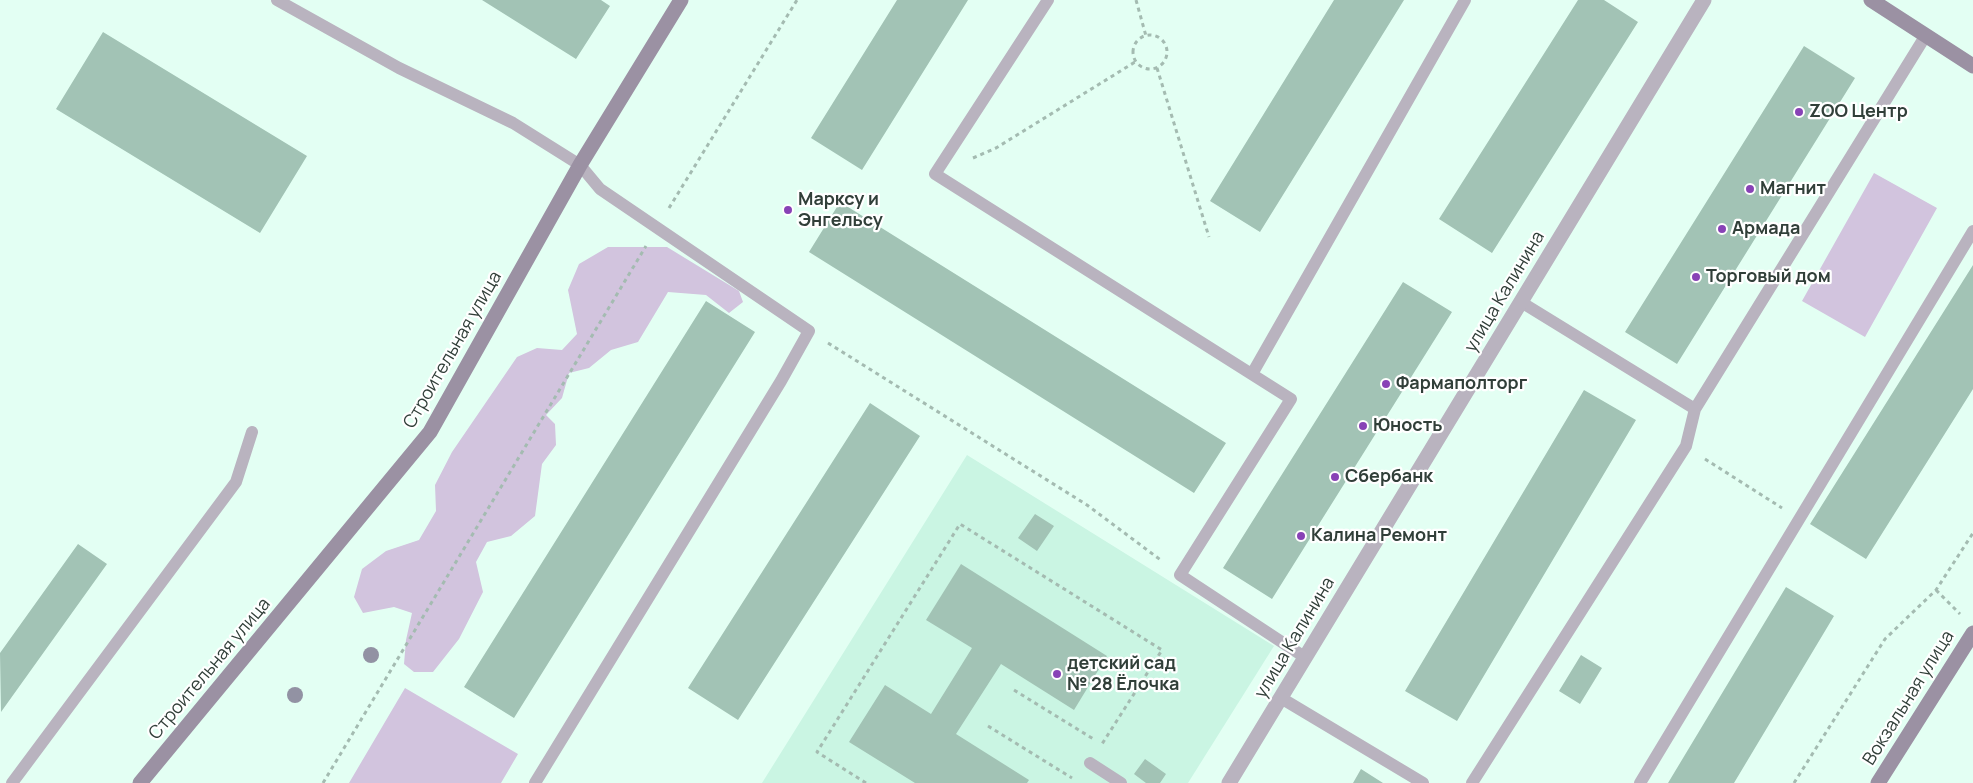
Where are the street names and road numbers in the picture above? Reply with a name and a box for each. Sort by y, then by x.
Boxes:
street label: улица Калинина [1460,228,1550,356]
street label: Строительная улица [399,268,507,432]
street label: улица Калинина [1250,574,1340,702]
street label: Строительная улица [145,594,275,744]
street label: Вокзальная улица [1859,627,1959,769]

